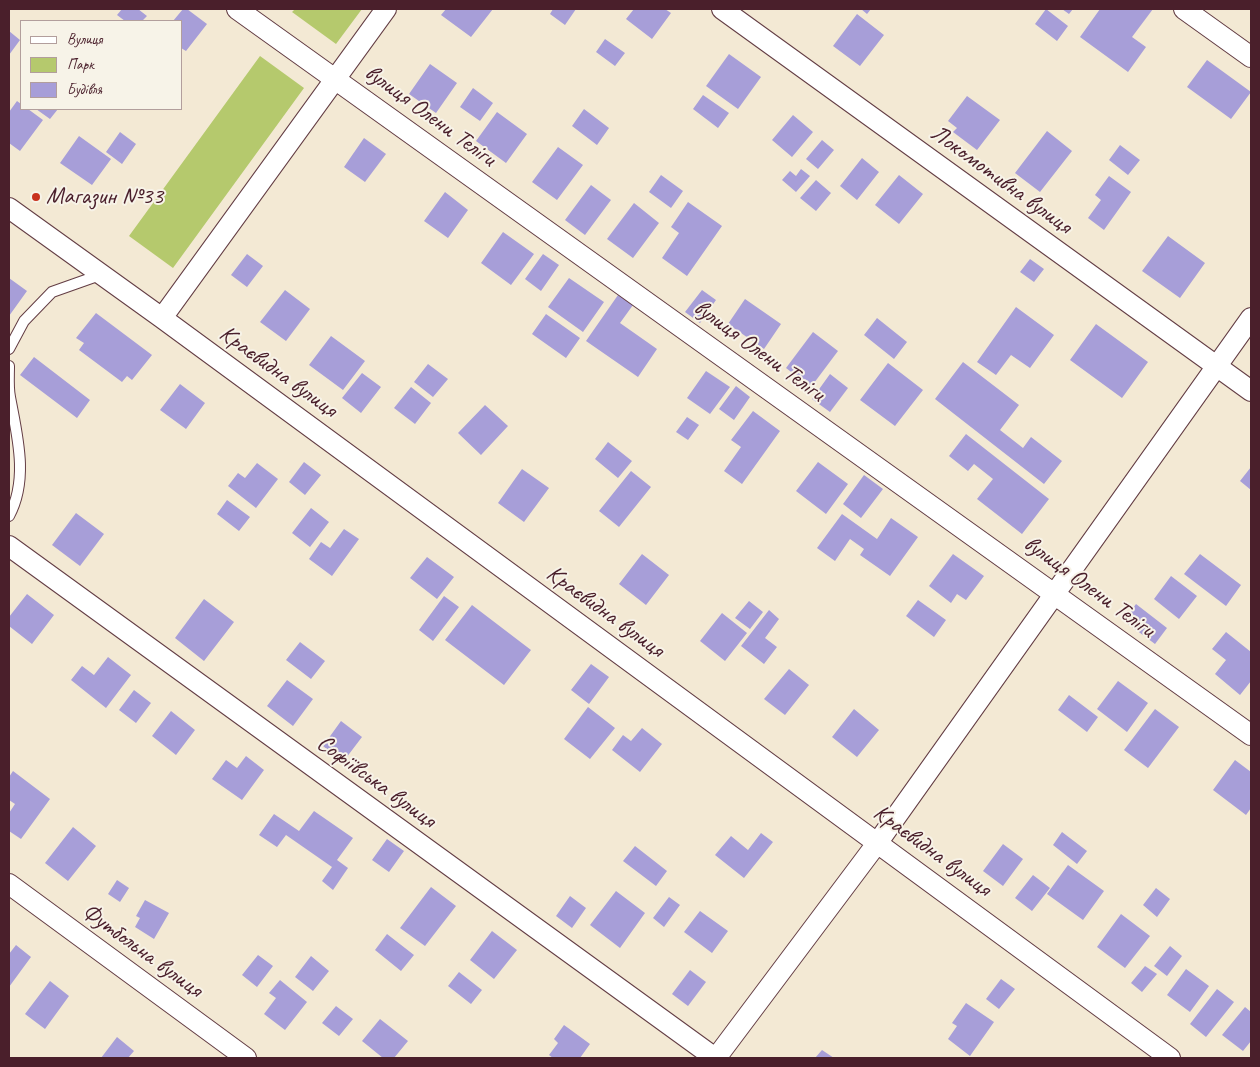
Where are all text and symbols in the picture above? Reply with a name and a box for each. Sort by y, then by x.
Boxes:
legend [20,20,182,110]
text: Вулиця [67,30,103,49]
text: Парк [67,55,94,74]
street label: вулиця Олени Теліги [359,59,501,173]
text: Будівля [67,80,102,99]
street label: Локомотивна вулиця [925,119,1077,241]
place label: Магазин №33 [46,183,163,211]
marker: Магазин №33 [30,191,42,203]
street label: вулиця Олени Теліги [688,294,830,408]
street label: Краєвидна вулиця [213,320,343,424]
street label: вулиця Олени Теліги [1018,530,1160,644]
street label: Краєвидна вулиця [540,560,670,664]
street label: Софіївська вулиця [311,729,441,835]
street label: Краєвидна вулиця [867,799,997,903]
street label: Футбольна вулиця [76,898,208,1004]

